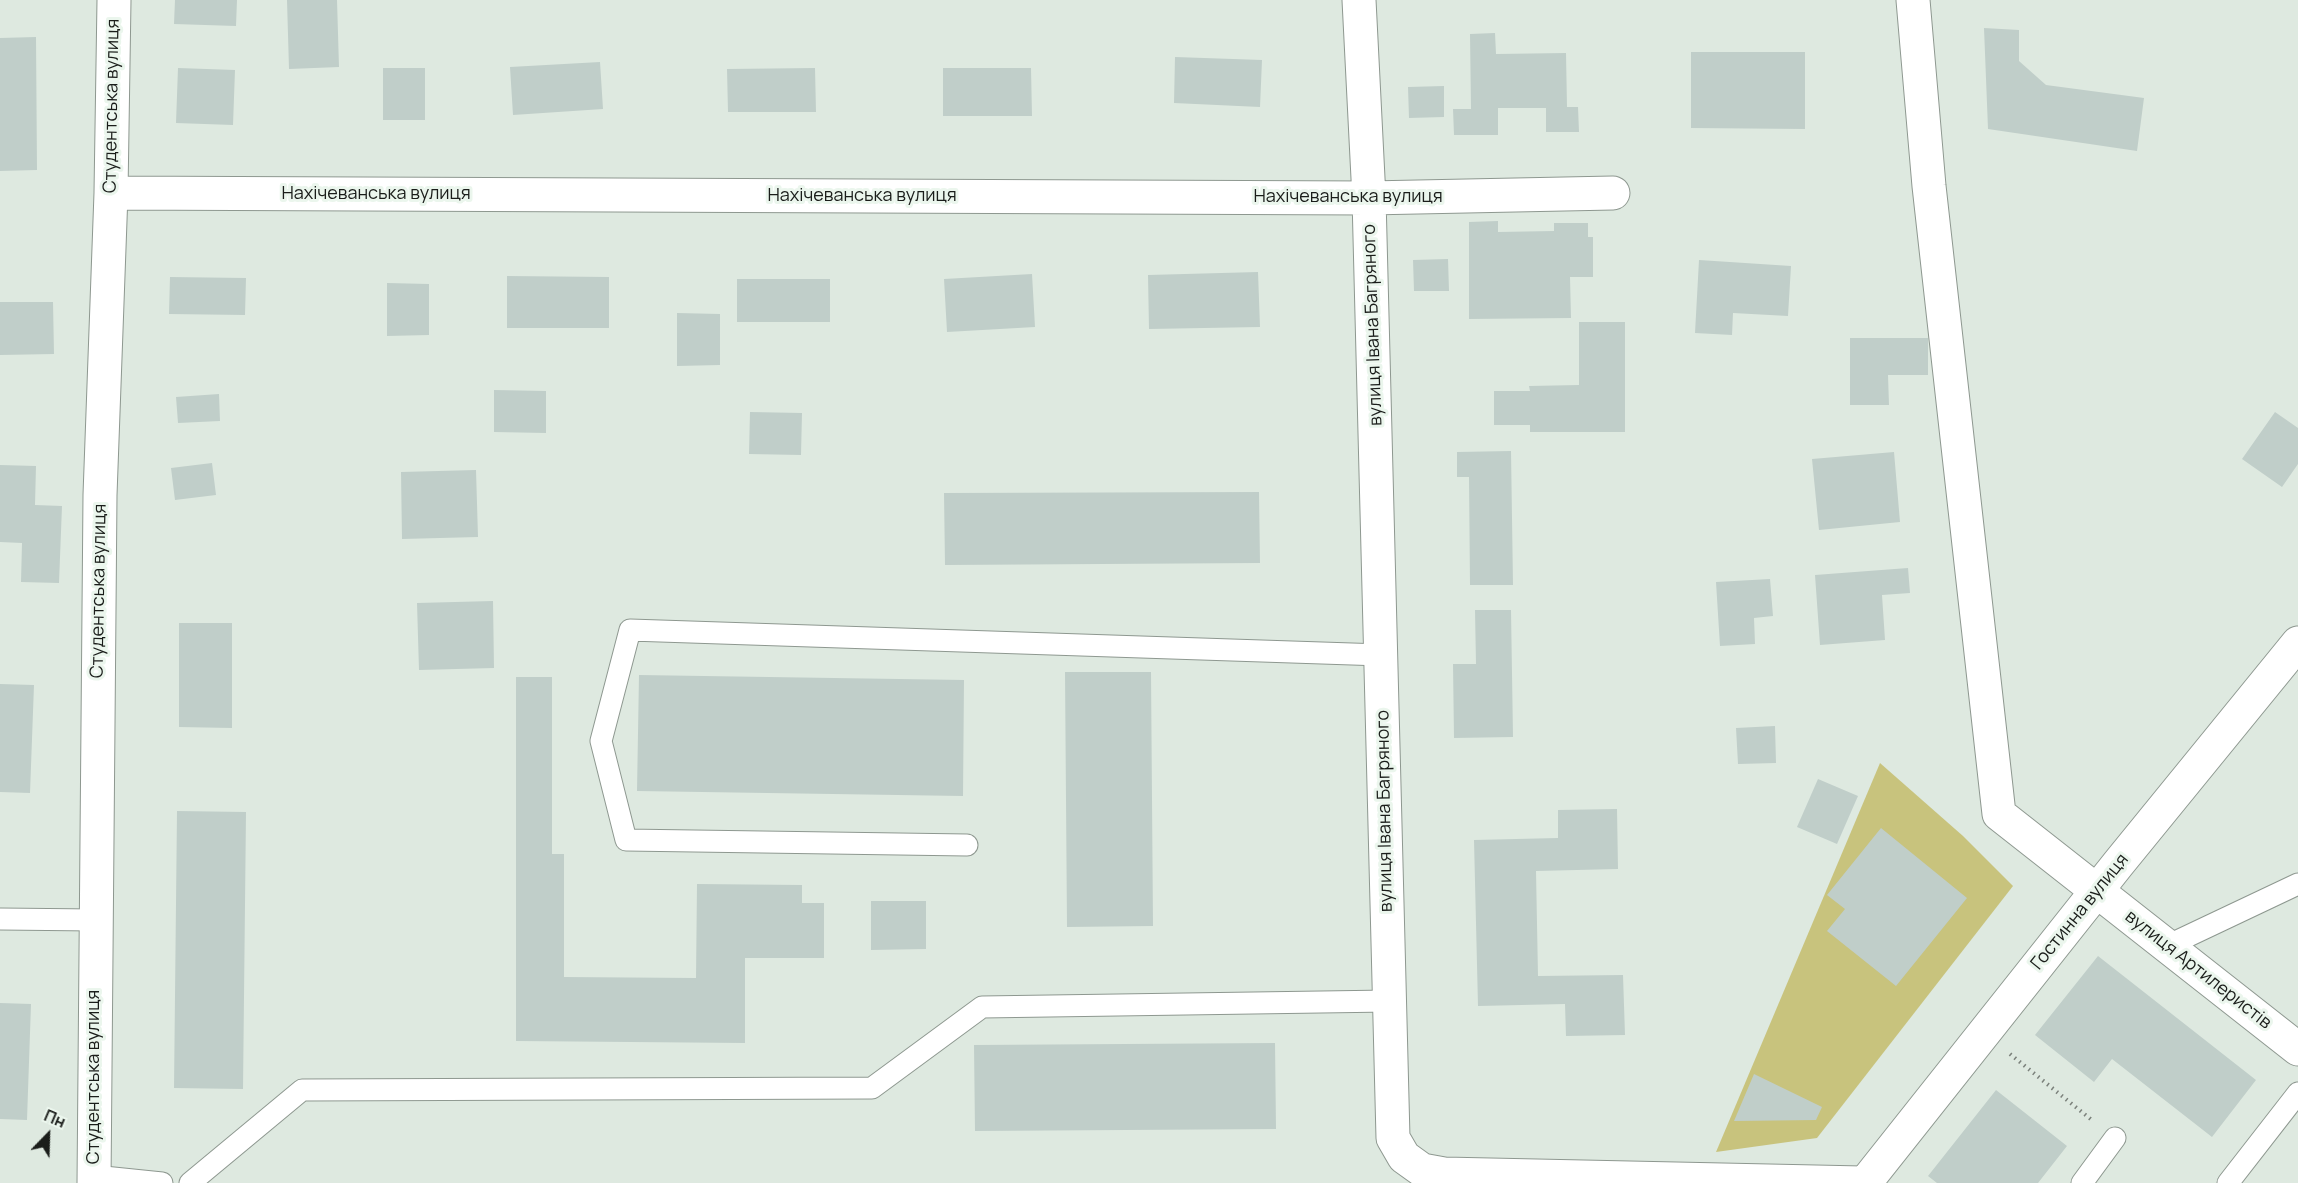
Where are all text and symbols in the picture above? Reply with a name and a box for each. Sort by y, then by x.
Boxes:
street label: Студентська вулиця [100,19,124,193]
street label: Нахічеванська вулиця [281,183,471,205]
street label: Нахічеванська вулиця [767,185,957,207]
street label: Нахічеванська вулиця [1253,186,1443,208]
street label: вулиця Івана Багряного [1359,224,1387,426]
street label: Студентська вулиця [87,504,111,678]
street label: вулиця Івана Багряного [1372,710,1398,912]
street label: Гостинна вулиця [2027,850,2133,974]
street label: вулиця Артилеристів [2120,906,2276,1034]
street label: Студентська вулиця [83,990,105,1164]
text: Пн [41,1104,69,1133]
north arrow [18,1105,78,1165]

